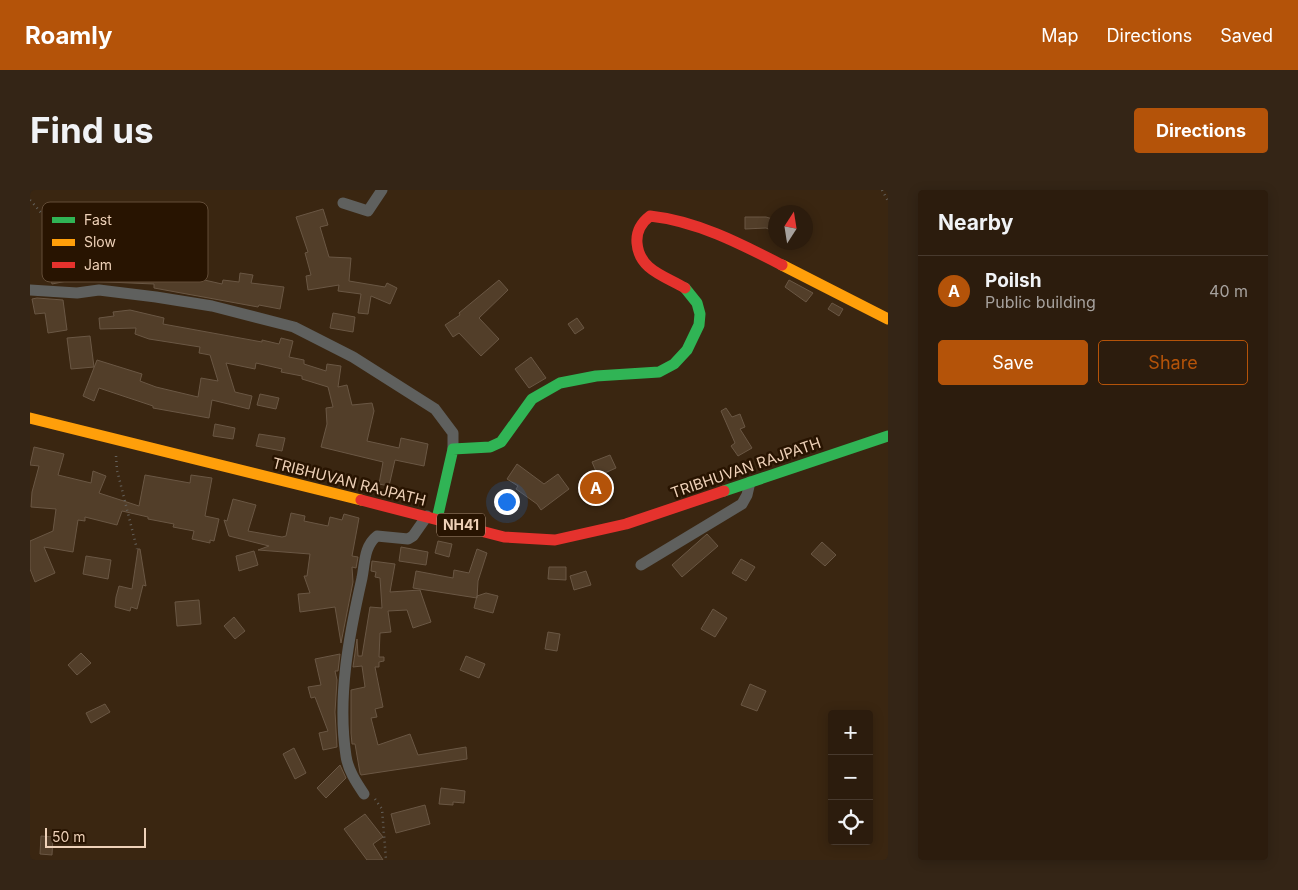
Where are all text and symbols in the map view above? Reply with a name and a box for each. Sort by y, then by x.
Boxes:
text: Roamly [25,21,112,50]
text: Map [1041,25,1079,46]
text: Directions [1107,25,1192,46]
text: Saved [1220,25,1273,46]
button: Directions [1134,108,1268,153]
text: Find us [30,109,154,151]
legend [42,202,208,282]
north arrow [768,205,813,250]
text: Nearby [938,210,1013,235]
text: Fast [84,211,112,228]
text: Slow [84,233,116,250]
text: Jam [84,256,112,273]
text: Poilsh [985,269,1042,292]
text: A [948,281,960,301]
text: 40 m [1209,281,1248,301]
text: Public building [985,292,1096,312]
button: Save [938,340,1088,385]
button: Share [1098,340,1248,385]
street label: TRIBHUVAN RAJPATH [668,433,823,502]
street label: TRIBHUVAN RAJPATH [270,453,428,510]
pin: A [580,469,612,507]
your location [494,489,520,515]
road number: NH41 [437,514,485,536]
map controls [828,710,873,845]
button: + [828,710,873,755]
button: − [828,755,873,800]
button: locate [828,800,873,845]
scale bar [45,825,146,848]
text: 50 m [52,828,86,845]

